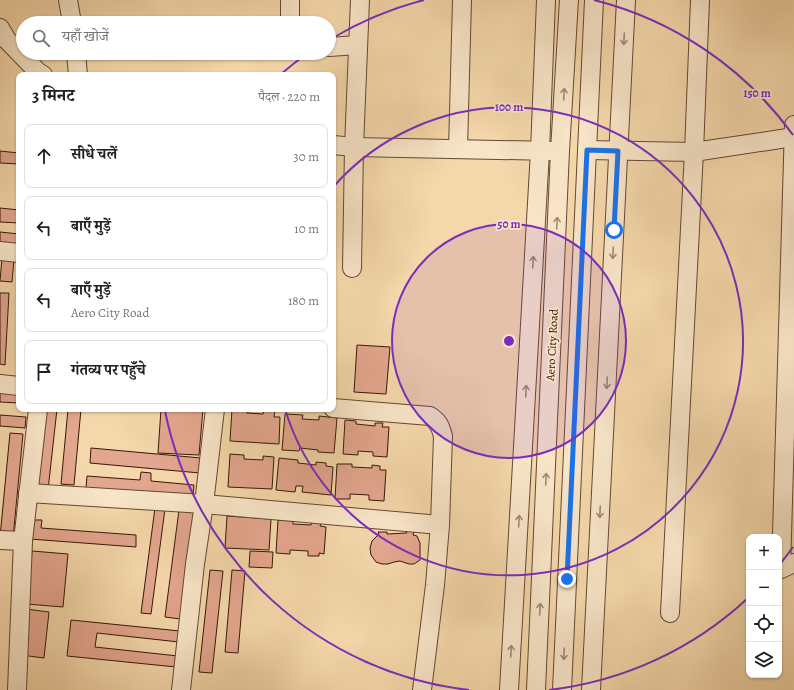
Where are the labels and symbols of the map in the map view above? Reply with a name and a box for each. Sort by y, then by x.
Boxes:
one-way arrow [620,32,627,45]
text: 150 m [743,85,771,101]
one-way arrow [560,88,567,101]
text: 100 m [495,99,523,115]
text: 50 m [497,216,521,232]
one-way arrow [554,217,561,230]
route start [605,221,623,239]
one-way arrow [609,246,617,259]
one-way arrow [530,256,537,269]
street label: Aero City Road [542,308,562,383]
centre of rings [502,334,516,348]
one-way arrow [603,376,610,389]
one-way arrow [522,385,530,398]
one-way arrow [542,473,549,486]
one-way arrow [597,505,604,518]
one-way arrow [515,515,522,528]
route end [558,570,576,588]
one-way arrow [536,603,544,616]
one-way arrow [508,645,515,658]
one-way arrow [560,647,568,660]

